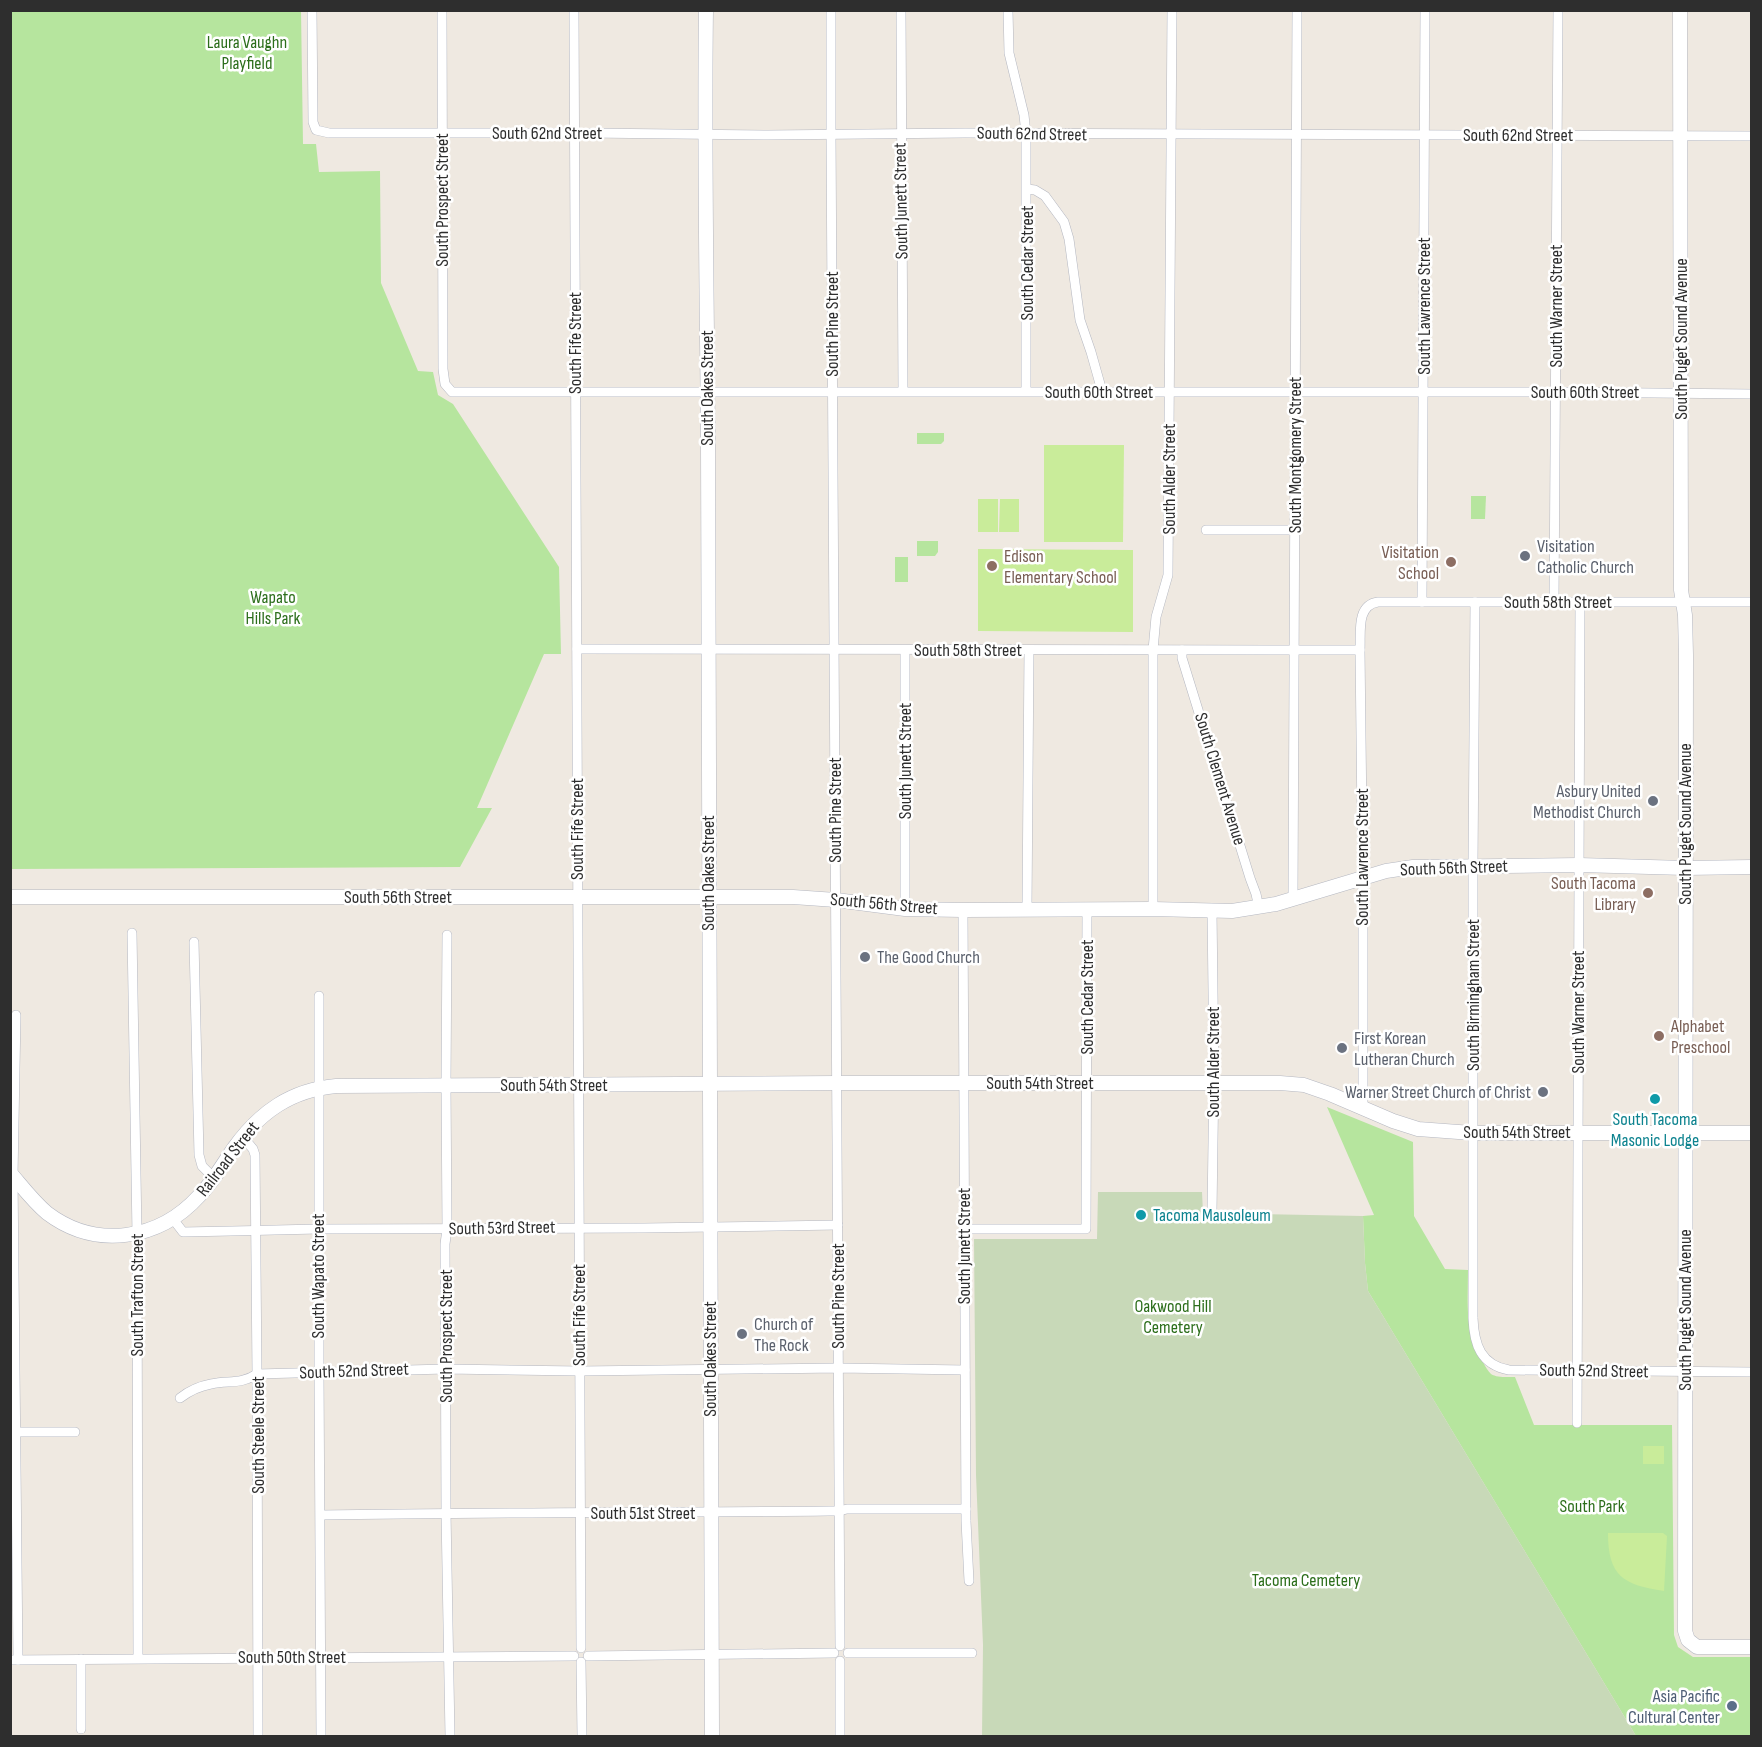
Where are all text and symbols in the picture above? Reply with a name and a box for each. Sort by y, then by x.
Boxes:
park label: Laura Vaughn Playfield [207,32,287,74]
street label: South 62nd Street [492,123,603,144]
street label: South 62nd Street [977,123,1088,145]
street label: South 62nd Street [1463,125,1574,146]
street label: South Prospect Street [432,133,453,267]
street label: South Junett Street [889,142,913,260]
street label: South Cedar Street [1017,205,1038,321]
street label: South Lawrence Street [1414,237,1435,375]
street label: South Warner Street [1546,244,1567,368]
street label: South Puget Sound Avenue [1671,258,1692,420]
street label: South Pine Street [822,271,843,377]
street label: South Fife Street [565,291,586,394]
street label: South Oakes Street [697,330,718,446]
street label: South Montgomery Street [1285,376,1306,533]
street label: South 60th Street [1045,382,1154,403]
street label: South 60th Street [1531,382,1640,403]
street label: South Alder Street [1159,423,1180,534]
place label: Visitation Catholic Church [1537,536,1634,578]
place label: Visitation School [1381,542,1439,584]
place label: Edison Elementary School [1004,546,1117,588]
marker: Visitation Catholic Church [1518,549,1532,563]
marker: Visitation School [1444,555,1458,569]
marker: Edison Elementary School [985,559,999,573]
park label: Wapato Hills Park [246,587,301,629]
street label: South 58th Street [1504,592,1612,613]
street label: South 58th Street [914,640,1022,661]
street label: South Junett Street [895,702,916,819]
street label: South Clement Avenue [1190,710,1250,848]
street label: South Puget Sound Avenue [1675,743,1696,905]
street label: South Pine Street [825,757,846,863]
street label: South Fife Street [567,777,588,880]
place label: Asbury United Methodist Church [1533,781,1641,823]
street label: South Lawrence Street [1352,788,1373,926]
marker: Asbury United Methodist Church [1646,794,1660,808]
street label: South Oakes Street [698,815,719,931]
street label: South 56th Street [1400,856,1509,880]
place label: South Tacoma Library [1551,873,1636,915]
marker: South Tacoma Library [1641,886,1655,900]
street label: South 56th Street [344,887,452,908]
street label: South 56th Street [829,889,939,919]
street label: South Birmingham Street [1463,918,1484,1071]
street label: South Cedar Street [1077,939,1098,1055]
place label: The Good Church [877,947,980,968]
marker: The Good Church [858,950,872,964]
street label: South Warner Street [1568,950,1589,1074]
street label: South Alder Street [1203,1006,1224,1117]
place label: Alphabet Preschool [1670,1016,1730,1058]
place label: First Korean Lutheran Church [1354,1028,1455,1070]
marker: Alphabet Preschool [1652,1029,1666,1043]
marker: First Korean Lutheran Church [1335,1041,1349,1055]
street label: South 54th Street [986,1073,1094,1094]
street label: South 54th Street [500,1075,608,1096]
place label: Warner Street Church of Christ [1345,1082,1532,1103]
marker: Warner Street Church of Christ [1536,1085,1550,1099]
marker: South Tacoma Masonic Lodge [1648,1092,1662,1106]
place label: South Tacoma Masonic Lodge [1611,1109,1699,1151]
street label: Railroad Street [192,1117,264,1201]
street label: South 54th Street [1463,1122,1571,1143]
street label: South Junett Street [954,1187,975,1304]
place label: Tacoma Mausoleum [1153,1205,1271,1226]
marker: Tacoma Mausoleum [1134,1208,1148,1222]
street label: South Wapato Street [308,1213,329,1338]
street label: South 53rd Street [448,1217,556,1239]
street label: South Puget Sound Avenue [1675,1229,1696,1391]
street label: South Trafton Street [127,1233,148,1357]
street label: South Pine Street [828,1243,849,1349]
street label: South Fife Street [569,1263,590,1366]
street label: South Prospect Street [436,1269,457,1403]
park label: Oakwood Hill Cemetery [1134,1296,1212,1338]
street label: South Oakes Street [700,1301,721,1417]
place label: Church of The Rock [754,1314,814,1356]
marker: Church of The Rock [735,1327,749,1341]
street label: South 52nd Street [299,1359,410,1383]
street label: South 52nd Street [1539,1360,1649,1382]
street label: South Steele Street [248,1376,269,1494]
park label: South Park [1559,1496,1625,1517]
street label: South 51st Street [590,1503,696,1524]
park label: Tacoma Cemetery [1252,1570,1360,1591]
street label: South 50th Street [238,1647,347,1668]
place label: Asia Pacific Cultural Center [1628,1686,1720,1728]
marker: Asia Pacific Cultural Center [1725,1699,1739,1713]

